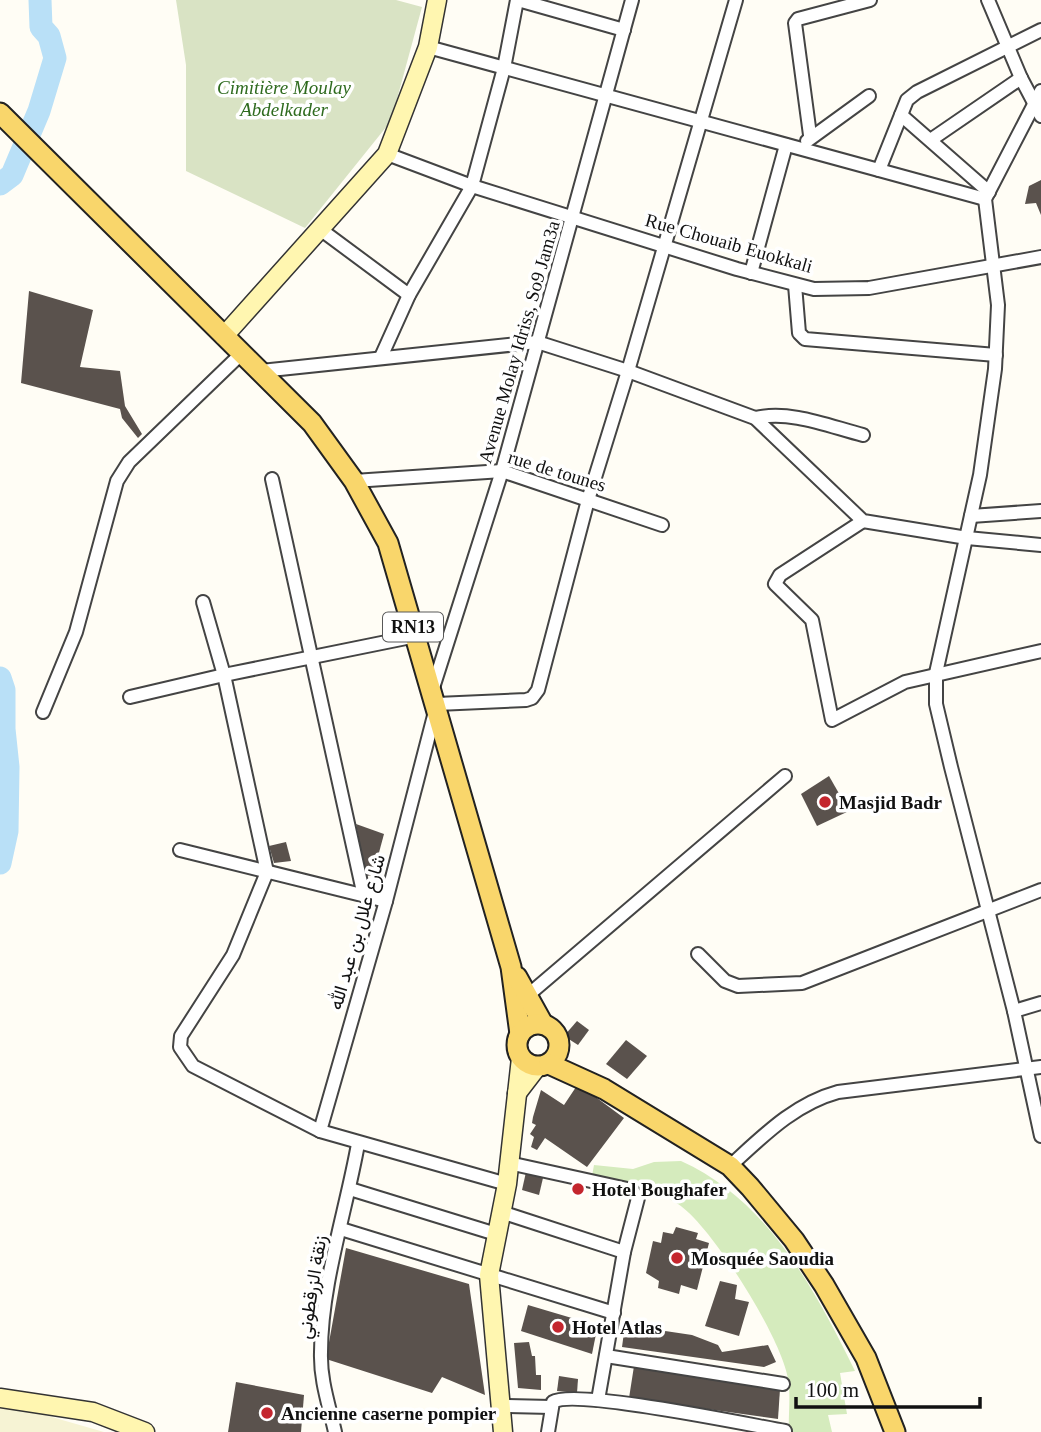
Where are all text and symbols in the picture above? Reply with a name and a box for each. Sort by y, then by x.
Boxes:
park label: Cimitière Moulay Abdelkader [217,77,351,120]
street label: Rue Chouaib Euokkali [643,209,815,277]
street label: Avenue Molay Idriss, So9 Jam3a [474,218,564,466]
street label: rue de tounes [505,446,609,496]
road number: RN13 [383,612,443,642]
place label: Masjid Badr [839,792,942,813]
marker: Masjid Badr [817,794,833,810]
street label: شارع علال بن عبد الله [325,852,391,1013]
place label: Hotel Boughafer [592,1179,727,1200]
marker: Hotel Boughafer [570,1181,586,1197]
street label: زنقة الزرقطوني [293,1234,335,1341]
place label: Mosquée Saoudia [691,1248,835,1269]
marker: Mosquée Saoudia [669,1250,685,1266]
place label: Hotel Atlas [572,1317,662,1338]
marker: Hotel Atlas [550,1319,566,1335]
scale bar [796,1366,980,1410]
text: 100 m [806,1378,859,1402]
place label: Ancienne caserne pompier [281,1403,497,1424]
marker: Ancienne caserne pompier [259,1405,275,1421]

